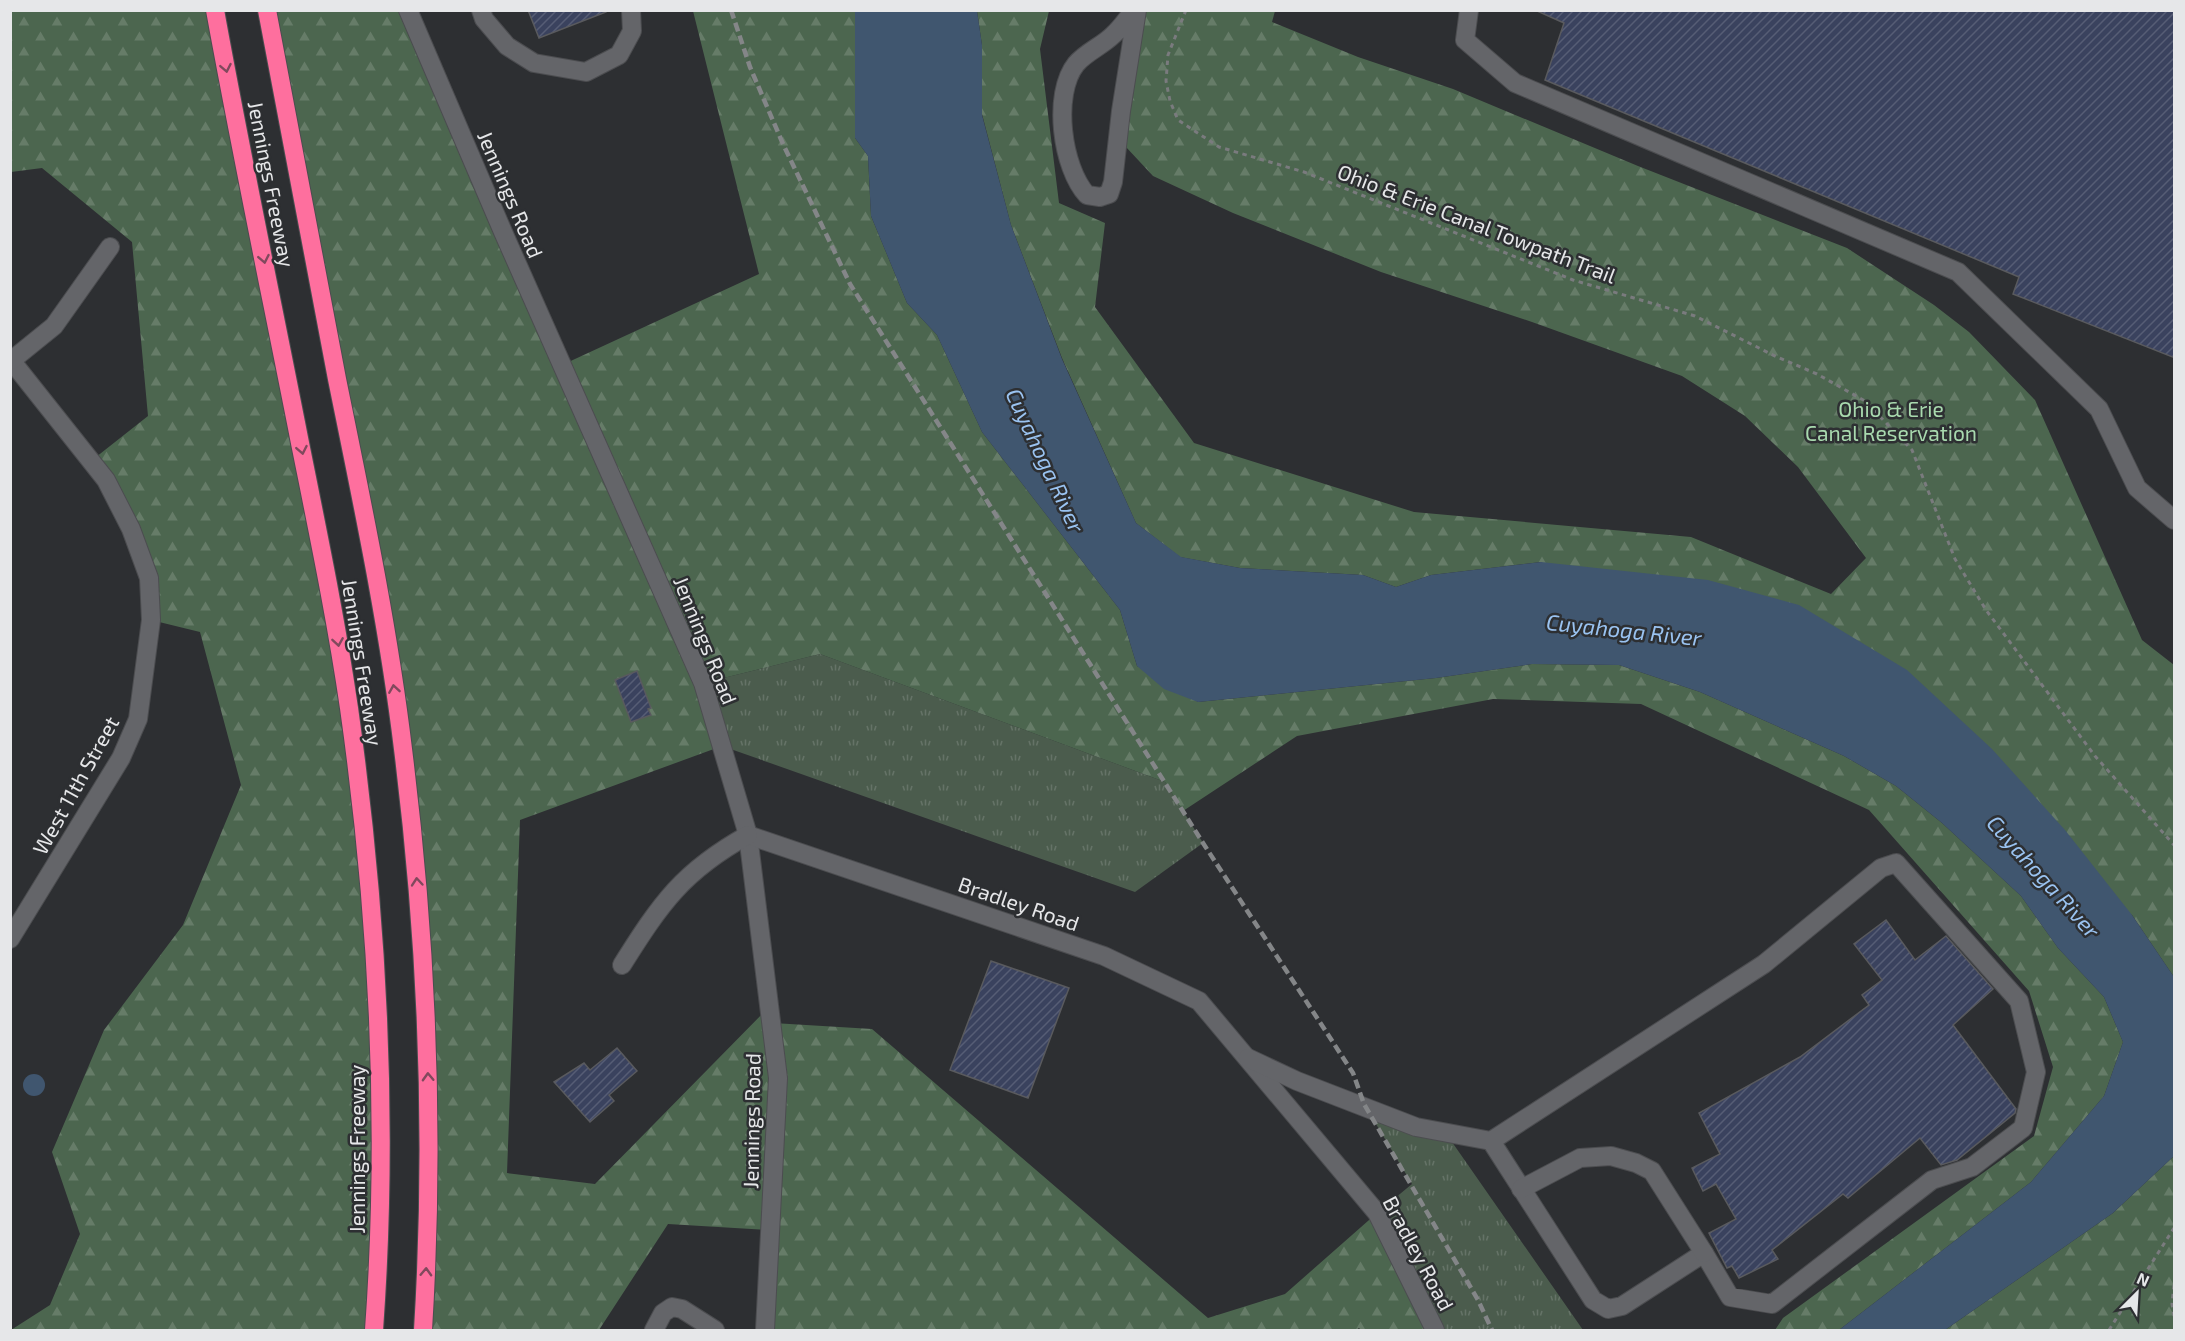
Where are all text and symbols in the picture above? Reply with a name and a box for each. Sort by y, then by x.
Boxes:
one-way arrow [219,63,232,73]
street label: Jennings Freeway [244,99,300,269]
street label: Jennings Road [473,127,549,261]
street label: Ohio & Erie Canal Towpath Trail [1334,158,1620,288]
one-way arrow [257,254,270,264]
water label: Cuyahoga River [1000,384,1091,538]
park label: Ohio & Erie Canal Reservation [1805,396,1977,445]
one-way arrow [295,445,308,455]
street label: Jennings Road [669,572,743,708]
street label: Jennings Freeway [337,577,389,747]
water label: Cuyahoga River [1545,608,1704,651]
one-way arrow [332,637,344,647]
one-way arrow [389,684,401,693]
street label: West 11th Street [27,712,123,858]
water label: Cuyahoga River [1981,809,2107,944]
street label: Bradley Road [955,871,1083,935]
one-way arrow [410,878,423,887]
street label: Jennings Road [737,1053,765,1189]
street label: Jennings Freeway [344,1065,369,1233]
one-way arrow [421,1073,434,1082]
street label: Bradley Road [1378,1191,1460,1315]
north arrow [2107,1263,2167,1323]
one-way arrow [419,1268,432,1277]
text: N [2134,1268,2152,1290]

